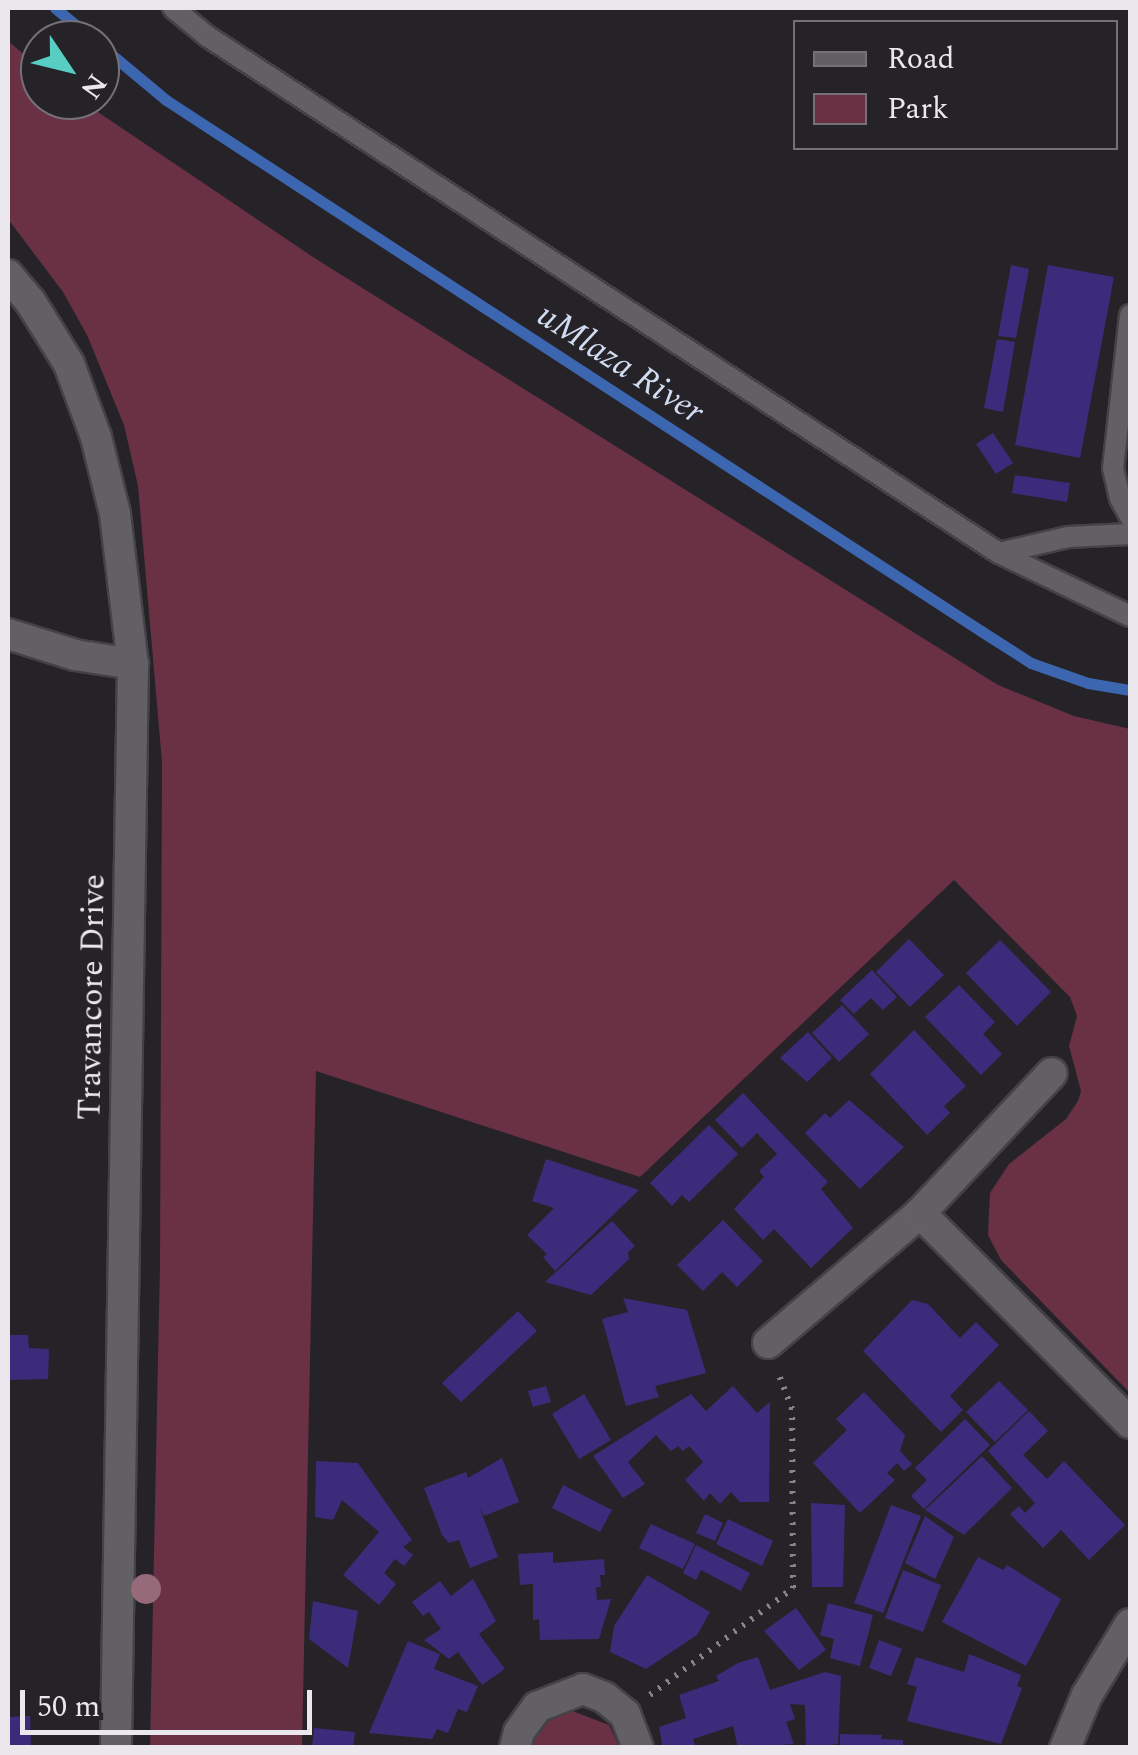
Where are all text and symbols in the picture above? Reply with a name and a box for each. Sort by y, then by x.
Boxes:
north arrow [20,20,120,120]
legend [793,20,1118,150]
text: Road [887,36,955,82]
text: N [69,65,118,108]
text: Park [887,86,949,132]
water label: uMlaza River [529,294,711,434]
street label: Travancore Drive [72,874,114,1120]
scale bar [25,1670,318,1732]
text: 50 m [37,1684,100,1730]

